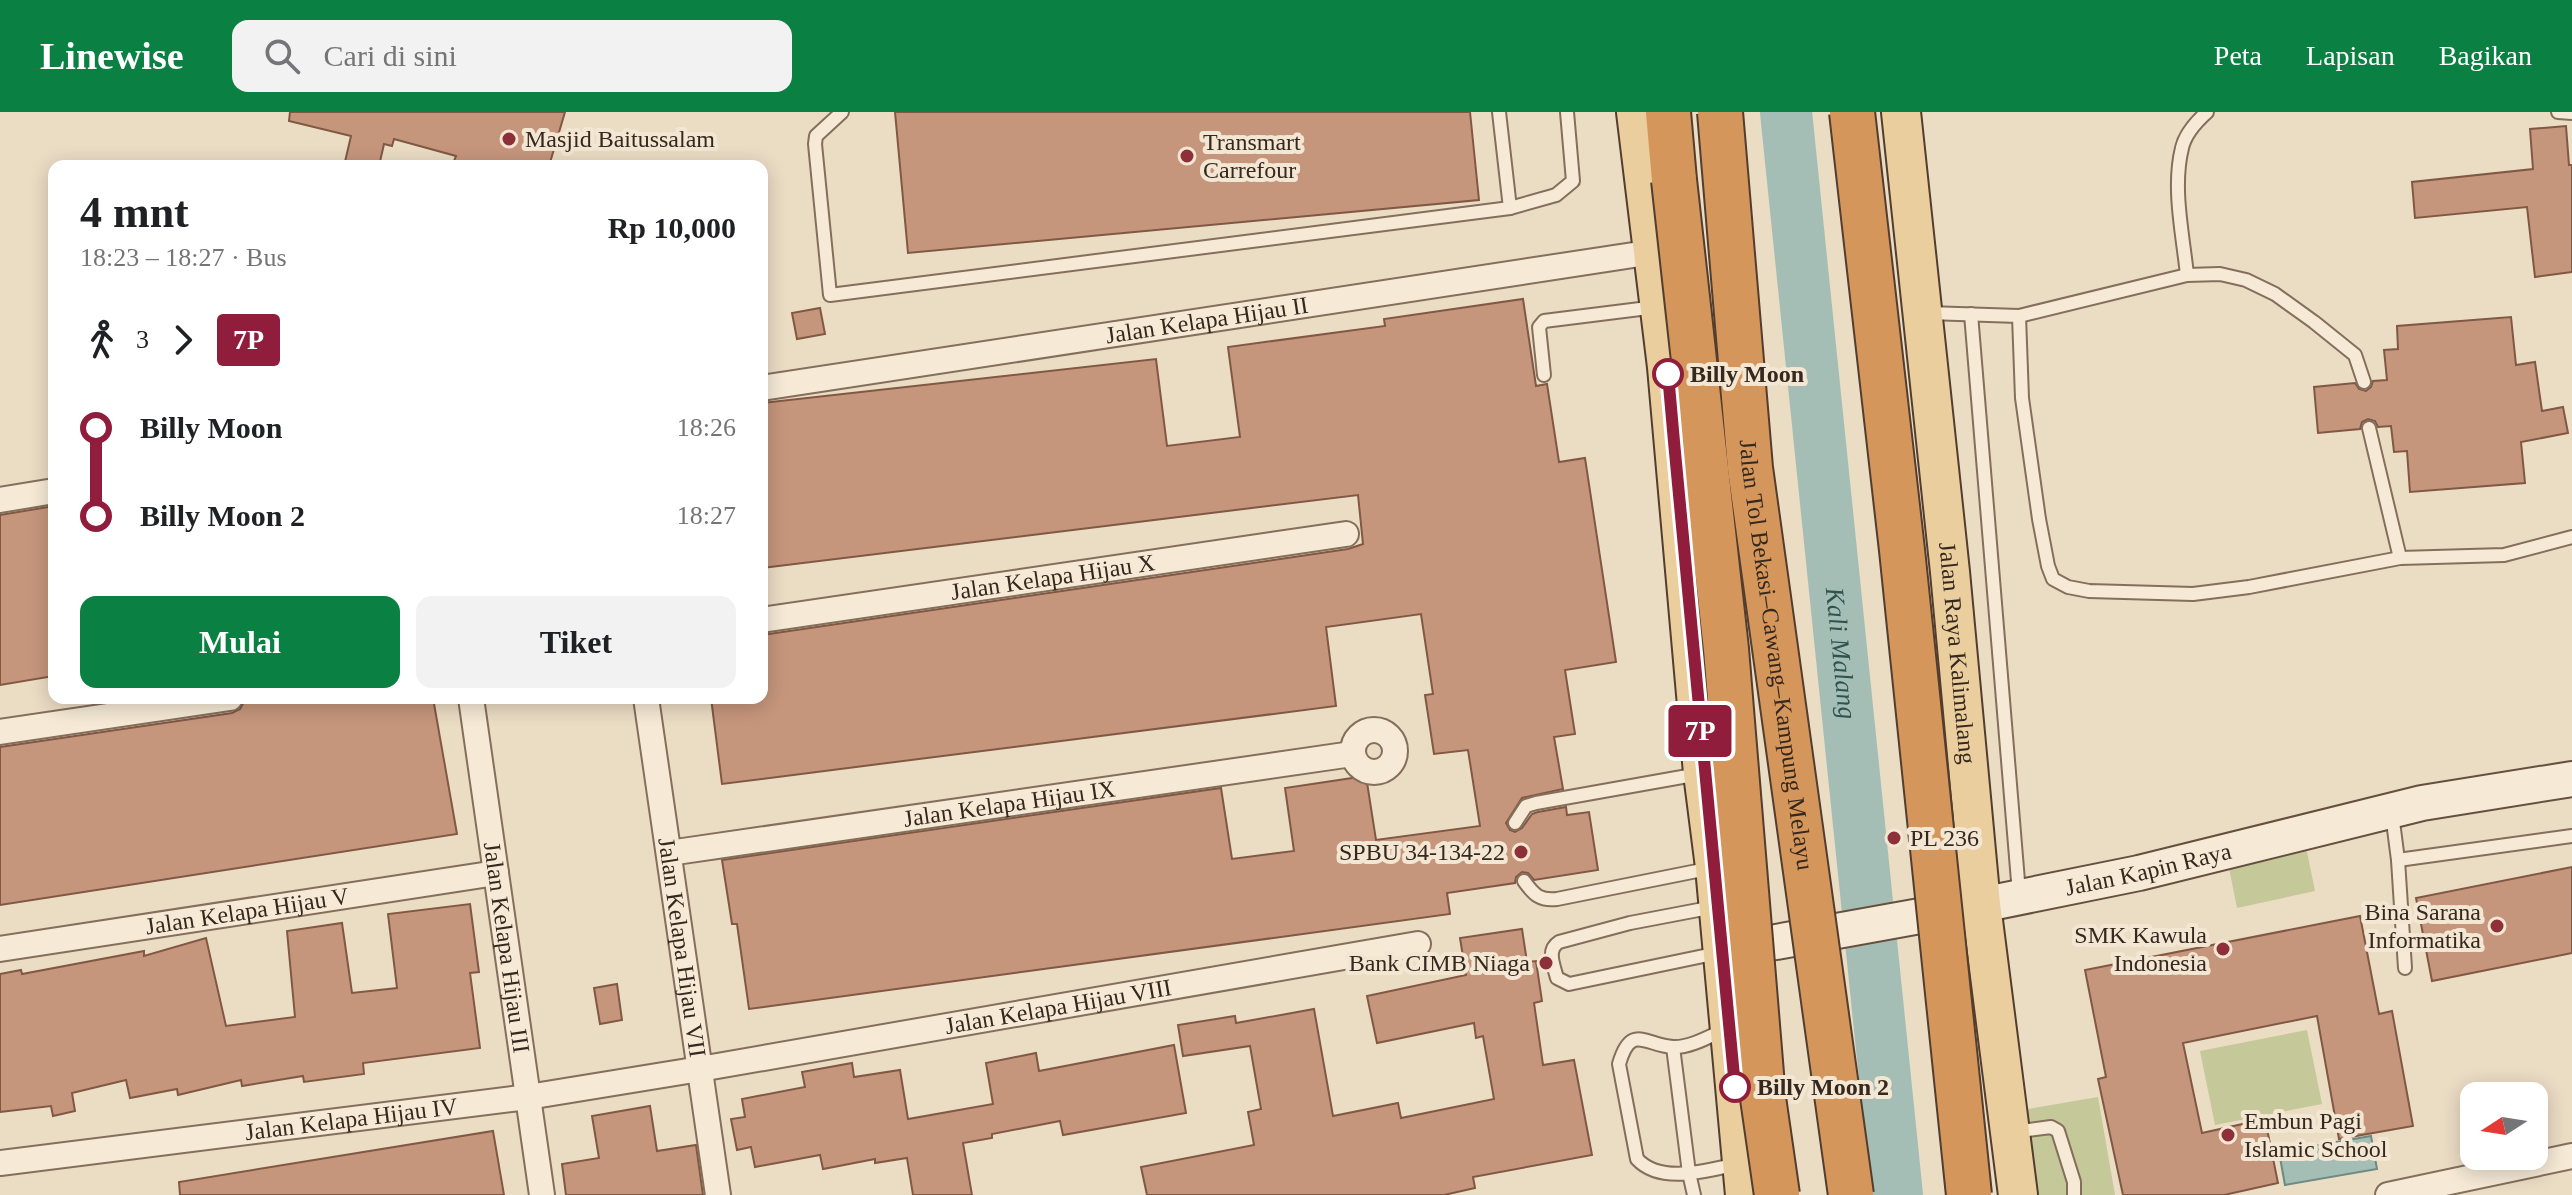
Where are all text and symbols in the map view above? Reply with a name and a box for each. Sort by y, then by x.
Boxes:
search box [232,20,792,92]
icon: search [260,34,304,78]
text: Linewise [40,35,184,77]
text: Cari di sini [324,39,457,72]
text: Peta [2214,40,2262,71]
text: Lapisan [2306,40,2395,71]
text: Bagikan [2439,40,2532,71]
place label: Masjid Baitussalam [525,126,715,152]
place label: Transmart Carrefour [1203,129,1301,183]
marker: Masjid Baitussalam [500,130,518,148]
marker: Transmart Carrefour [1178,147,1196,165]
text: 4 mnt [80,188,189,237]
text: Rp 10,000 [608,211,736,244]
text: 18:23 – 18:27 · Bus [80,243,287,272]
street label: Jalan Kelapa Hijau II [1104,292,1310,348]
icon: walk [80,318,124,362]
icon: forward [161,318,205,362]
text: 7P [233,324,264,355]
text: 3 [136,325,149,354]
marker: Billy Moon [1653,359,1683,389]
place label: Billy Moon [1690,361,1804,387]
text: Billy Moon [140,411,283,444]
text: 18:26 [677,413,736,442]
street label: Jalan Tol Bekasi–Cawang–Kampung Melayu [1735,438,1819,872]
text: Billy Moon 2 [140,499,305,532]
text: 18:27 [677,501,736,530]
street label: Jalan Raya Kalimalang [1934,541,1981,765]
street label: Jalan Kelapa Hijau X [949,549,1157,605]
water label: Kali Malang [1820,585,1862,720]
button: Mulai [80,596,400,688]
button: Tiket [416,596,736,688]
line badge: 7P [1664,705,1736,757]
text: 7P [1684,715,1716,746]
street label: Jalan Kelapa Hijau IX [902,775,1117,832]
place label: PL 236 [1910,825,1979,851]
marker: PL 236 [1885,829,1903,847]
street label: Jalan Kelapa Hijau VII [653,836,711,1059]
street label: Jalan Kapin Raya [2063,838,2234,901]
place label: SPBU 34-134-22 [1339,839,1505,865]
street label: Jalan Kelapa Hijau III [479,840,535,1055]
marker: SPBU 34-134-22 [1512,843,1530,861]
street label: Jalan Kelapa Hijau V [144,883,351,940]
place label: Bina Sarana Informatika [2364,899,2481,953]
marker: Bina Sarana Informatika [2488,917,2506,935]
place label: SMK Kawula Indonesia [2074,922,2207,976]
marker: SMK Kawula Indonesia [2214,940,2232,958]
place label: Bank CIMB Niaga [1349,950,1530,976]
marker: Bank CIMB Niaga [1537,954,1555,972]
street label: Jalan Kelapa Hijau VIII [943,974,1174,1039]
marker: Billy Moon 2 [1720,1072,1750,1102]
place label: Billy Moon 2 [1757,1074,1889,1100]
north arrow [2460,1082,2548,1170]
map controls [2460,1082,2548,1170]
street label: Jalan Kelapa Hijau IV [243,1093,460,1145]
place label: Embun Pagi Islamic School [2244,1108,2388,1162]
marker: Embun Pagi Islamic School [2219,1126,2237,1144]

